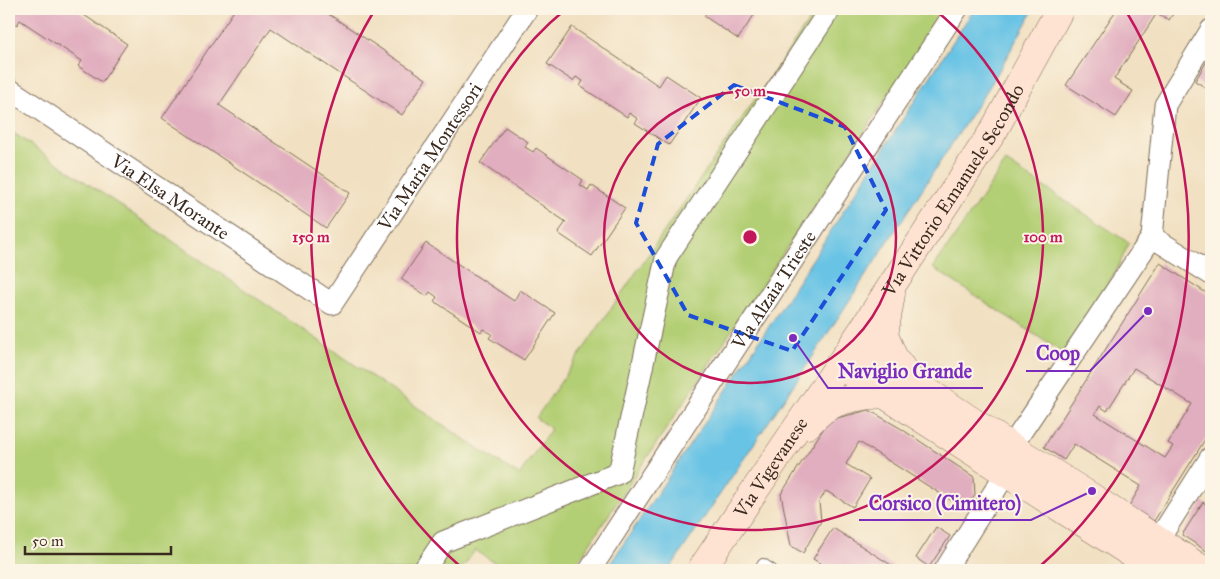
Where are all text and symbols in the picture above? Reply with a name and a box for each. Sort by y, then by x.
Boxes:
street label: Via Maria Montessori [372,78,487,235]
street label: Via Vittorio Emanuele Secondo [876,79,1029,301]
text: 50 m [734,82,766,100]
street label: Via Elsa Morante [106,148,234,244]
street label: Via Alzaia Trieste [726,226,821,354]
text: 150 m [292,228,330,246]
centre of rings [741,228,759,246]
text: 100 m [1023,228,1063,246]
callout: Coop [1026,336,1090,371]
text: Coop [1036,341,1080,366]
callout: Naviglio Grande [828,353,983,388]
text: Naviglio Grande [838,359,973,384]
street label: Via Vigevanese [728,413,812,522]
callout: Corsico (Cimitero) [859,485,1031,520]
text: Corsico (Cimitero) [869,491,1022,516]
scale bar [25,524,171,556]
text: 50 m [32,532,64,550]

